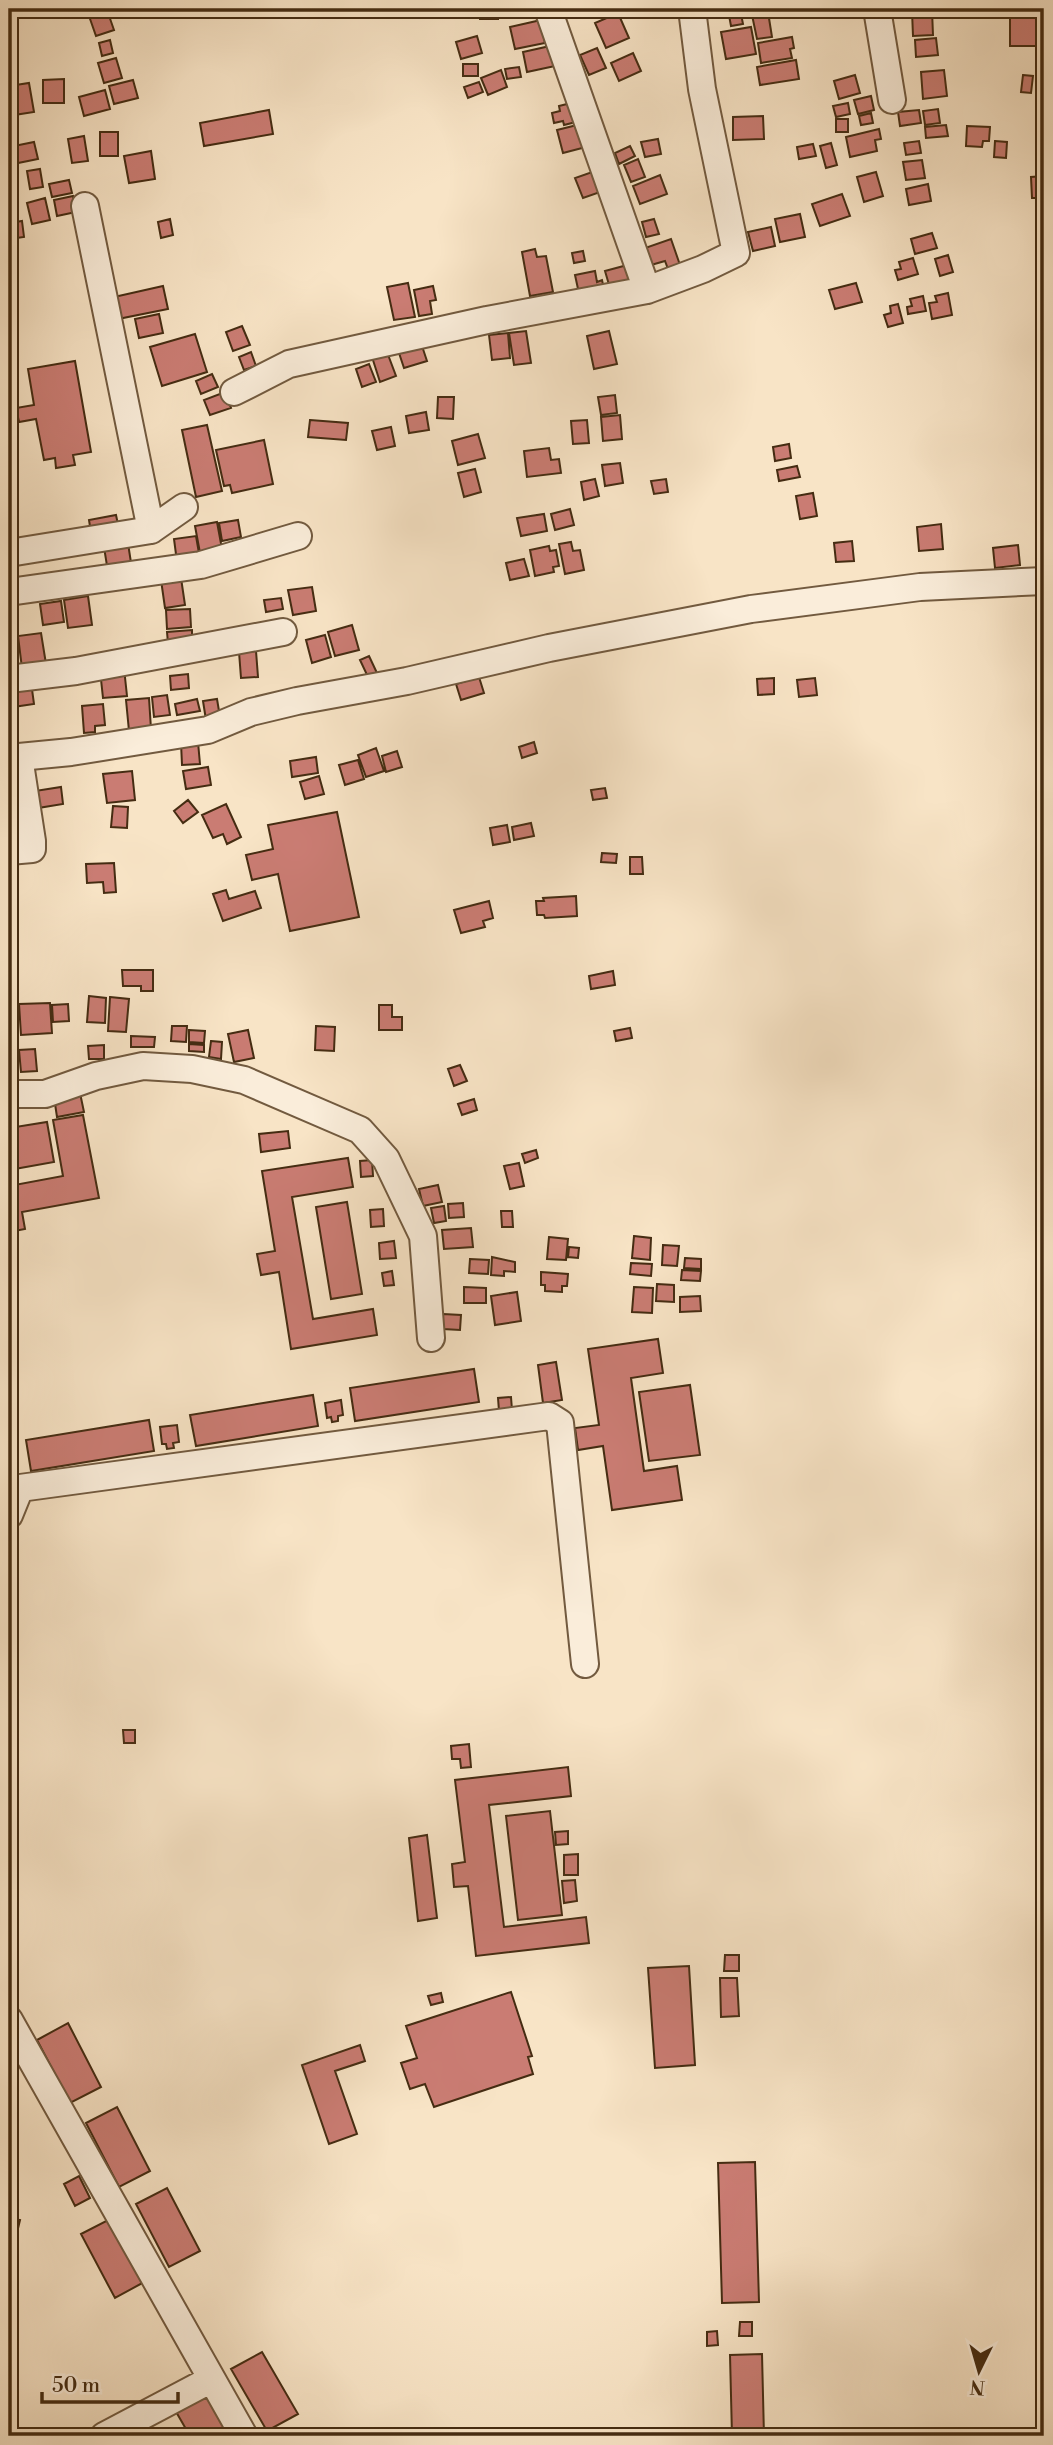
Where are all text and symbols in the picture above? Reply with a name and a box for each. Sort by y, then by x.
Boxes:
north arrow [944,2336,1014,2406]
scale bar [42,2361,178,2405]
text: 50 m [52,2373,100,2399]
text: N [969,2374,986,2400]

